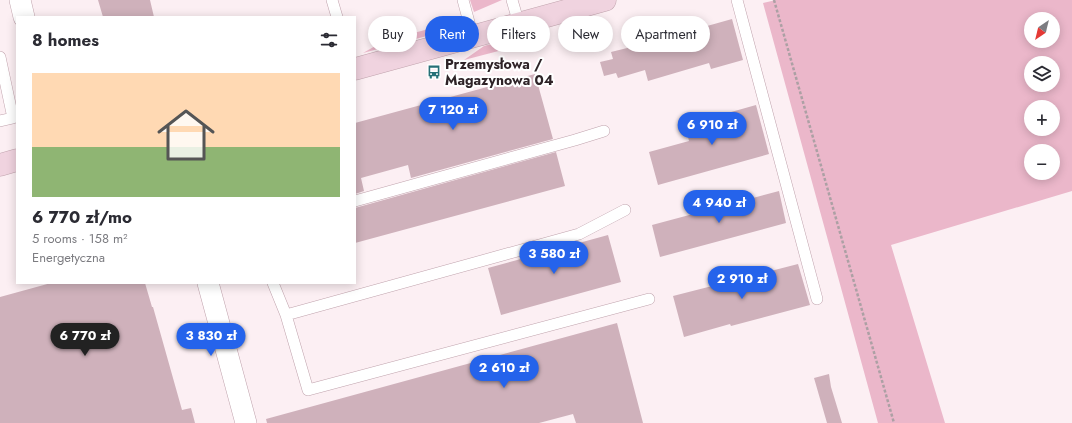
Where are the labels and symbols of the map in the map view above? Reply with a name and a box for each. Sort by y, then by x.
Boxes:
north arrow [1024,12,1060,48]
place label: Przemysłowa / Magazynowa 04 [445,54,554,90]
bus stop icon: Przemysłowa / Magazynowa 04 [426,64,442,80]
pin: 7 120 zł [412,97,494,131]
pin: 6 910 zł [671,112,753,146]
pin: 4 940 zł [678,190,760,224]
pin: 3 580 zł [513,241,595,275]
pin: 2 910 zł [701,266,783,300]
pin: 6 770 zł [44,323,126,357]
pin: 3 830 zł [170,323,252,357]
pin: 2 610 zł [463,355,545,389]

